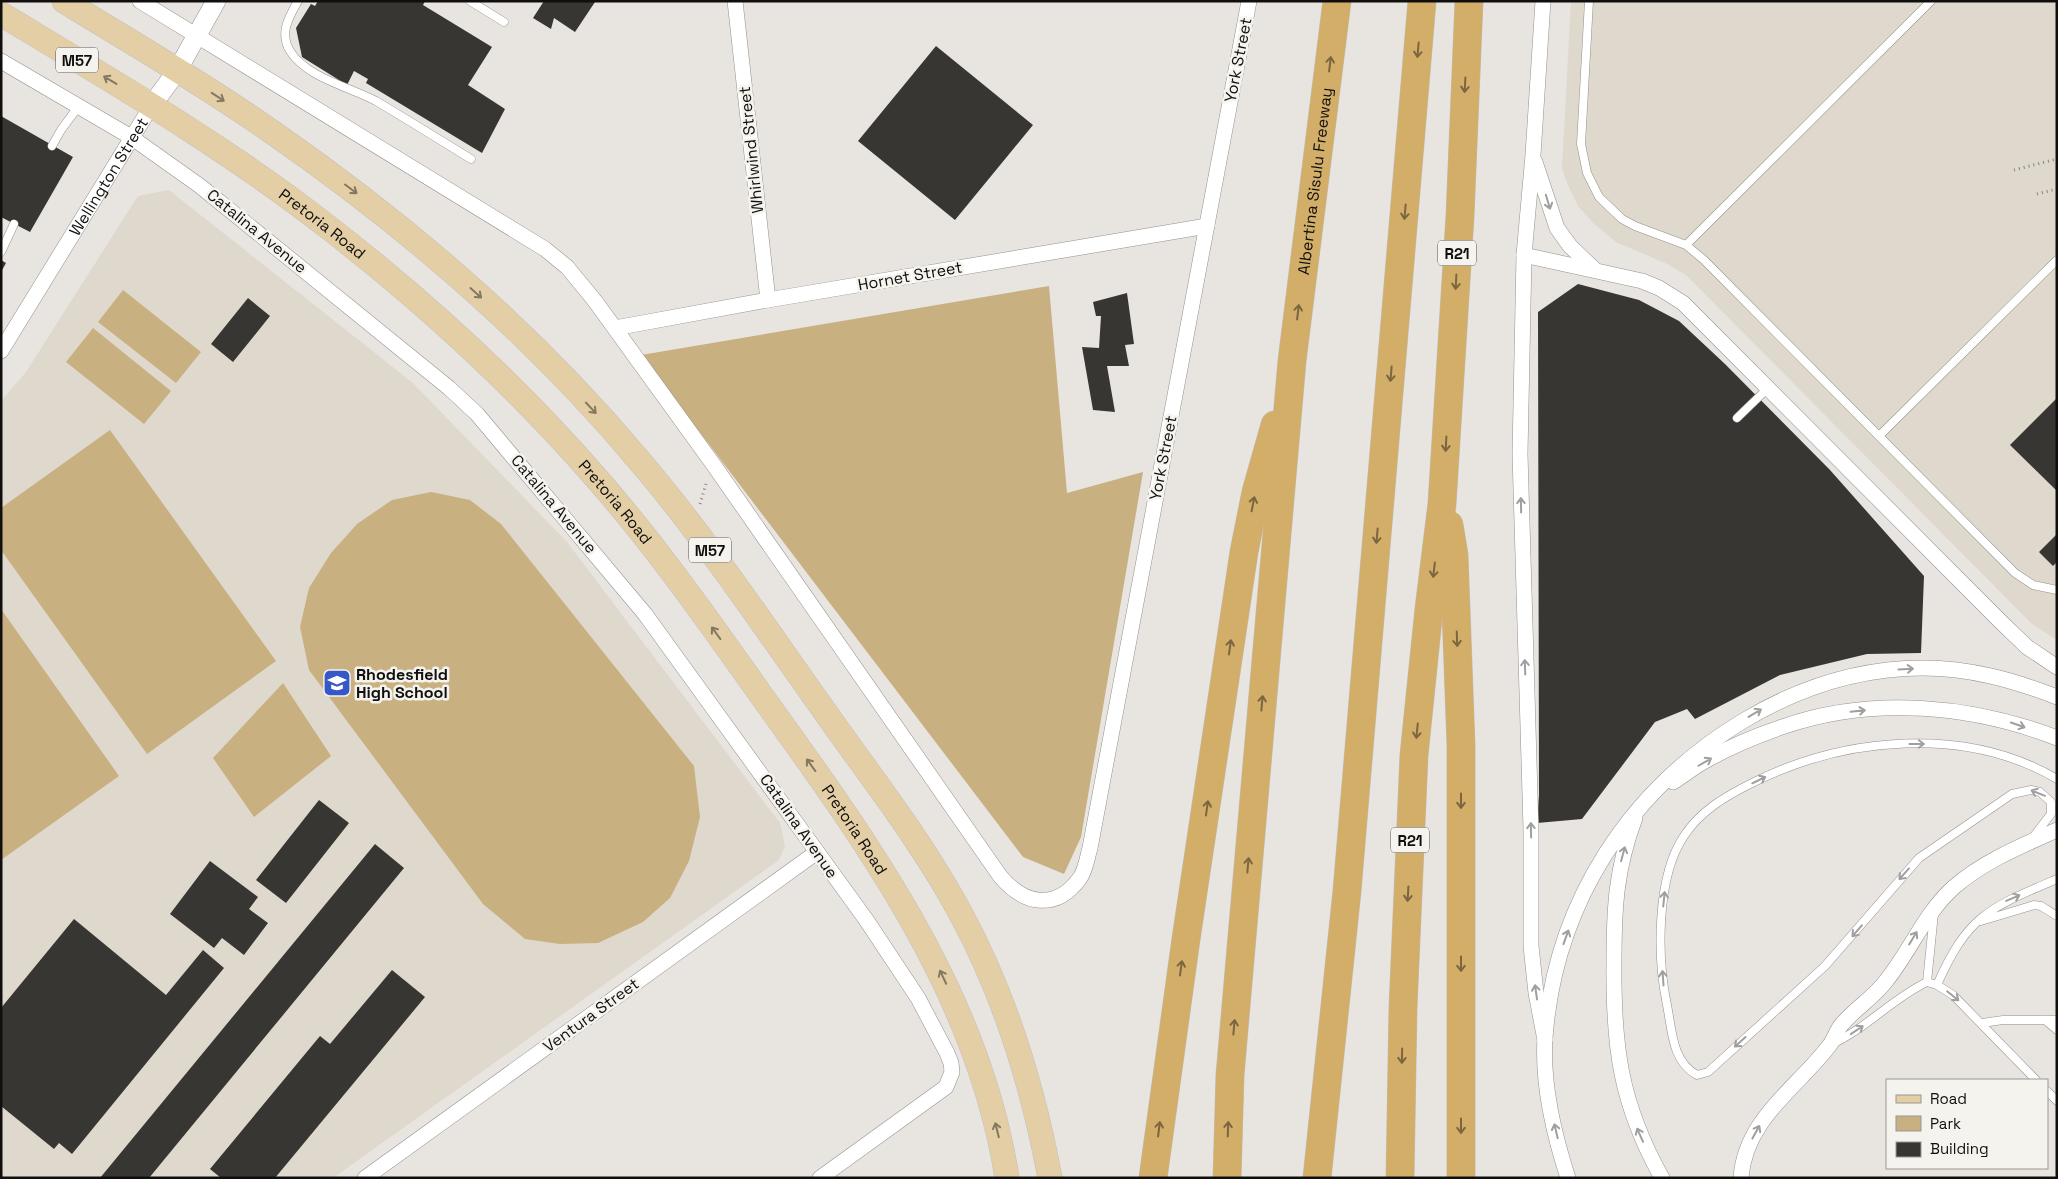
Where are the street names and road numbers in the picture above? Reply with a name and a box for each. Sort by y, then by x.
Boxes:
street label: York Street [1219,16,1257,104]
road number: M57 [56,48,98,72]
street label: Whirlwind Street [734,85,768,215]
street label: Albertina Sisulu Freeway [1292,86,1337,276]
street label: Wellington Street [64,113,152,239]
street label: Pretoria Road [275,183,370,264]
street label: Catalina Avenue [203,184,311,278]
road number: R21 [1438,240,1476,266]
street label: Hornet Street [856,256,964,296]
street label: York Street [1144,414,1182,502]
street label: Catalina Avenue [507,450,601,558]
street label: Pretoria Road [574,455,657,548]
road number: M57 [689,538,731,562]
street label: Catalina Avenue [755,770,843,882]
street label: Pretoria Road [817,780,892,878]
road number: R21 [1391,828,1429,852]
street label: Ventura Street [539,973,643,1057]

